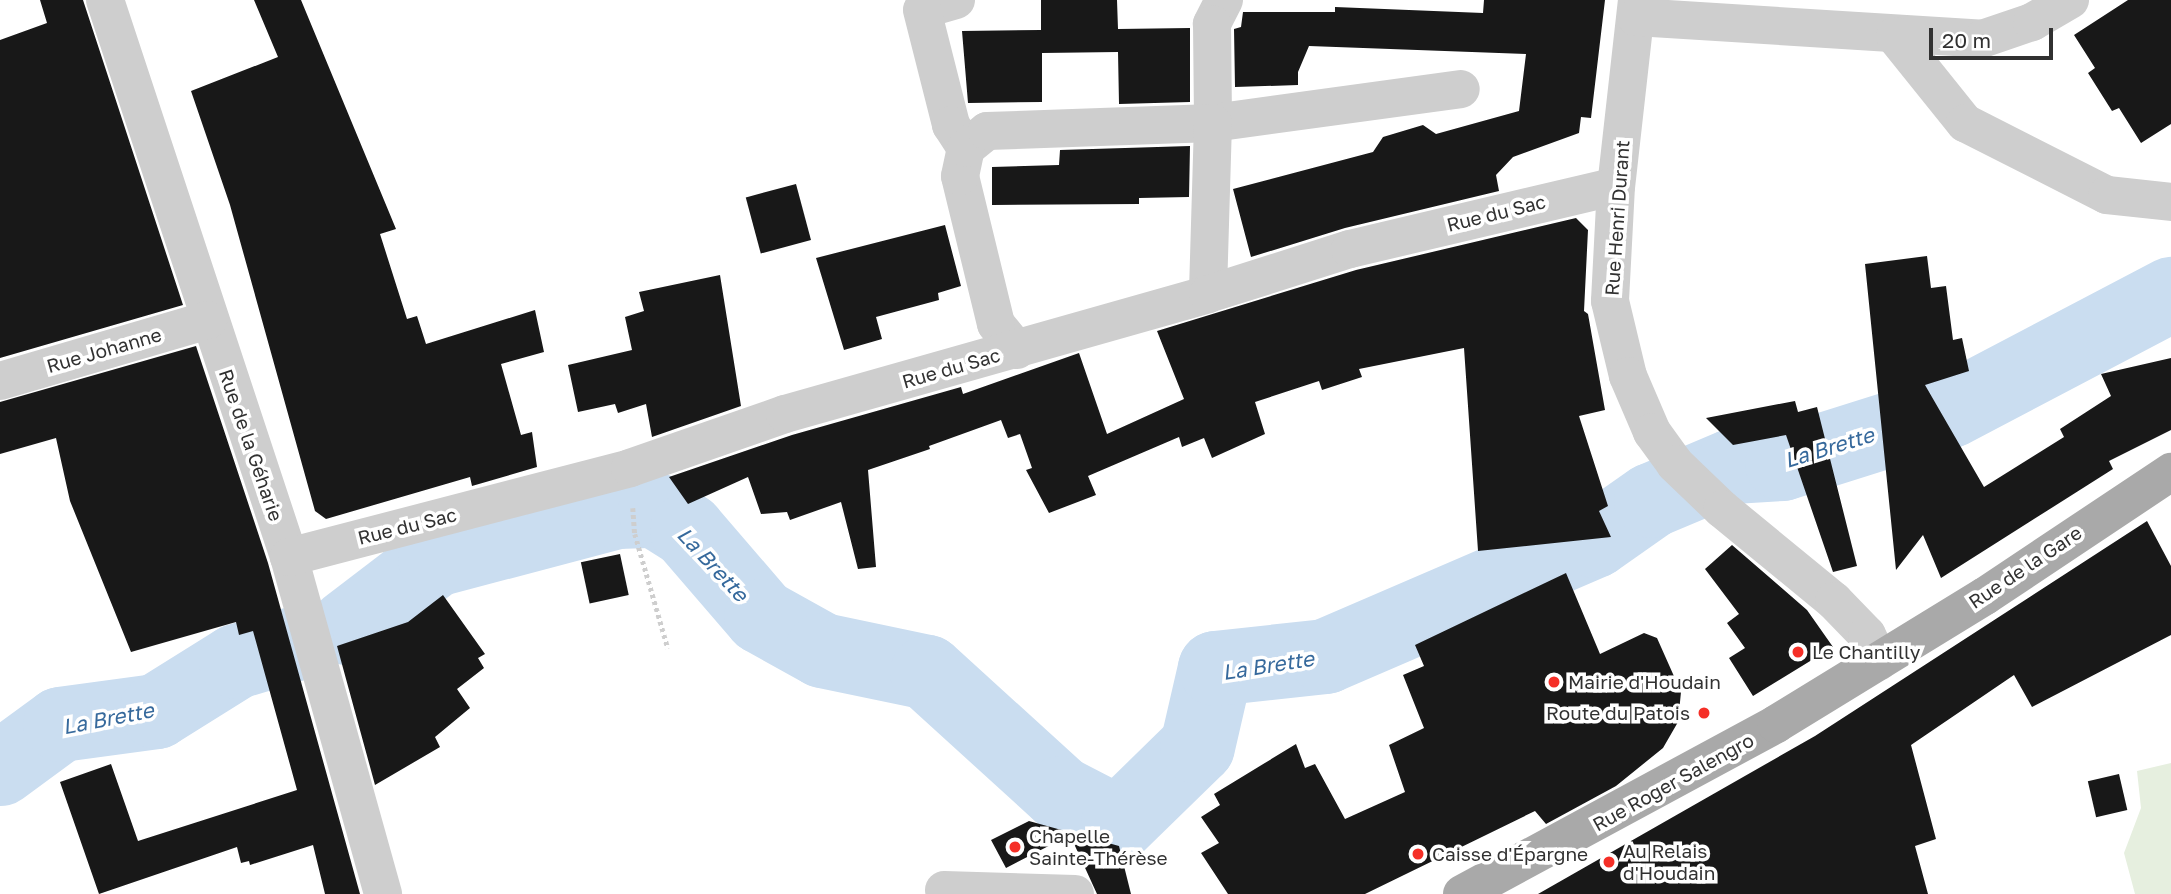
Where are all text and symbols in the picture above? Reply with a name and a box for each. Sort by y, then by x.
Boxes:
scale bar [1933,14,2057,58]
text: 20 m [1942,27,1991,53]
street label: Rue Henri Durant [1600,139,1634,297]
street label: Rue du Sac [1444,190,1548,236]
street label: Rue Johanne [44,323,164,377]
street label: Rue du Sac [899,343,1003,393]
street label: Rue de la Géharie [214,366,288,524]
water label: La Brette [1781,421,1877,473]
street label: Rue du Sac [355,503,459,549]
street label: Rue de la Gare [1964,521,2086,613]
water label: La Brette [672,522,754,606]
place label: Le Chantilly [1812,641,1920,663]
marker: Le Chantilly [1790,644,1806,660]
water label: La Brette [1220,645,1316,685]
place label: Mairie d'Houdain [1568,671,1721,693]
marker: Mairie d'Houdain [1546,674,1562,690]
water label: La Brette [60,697,156,739]
place label: Route du Patois [1546,702,1690,724]
marker: Route du Patois [1696,705,1712,721]
street label: Rue Roger Salengro [1588,728,1758,836]
place label: Chapelle Sainte-Thérèse [1029,825,1168,869]
marker: Chapelle Sainte-Thérèse [1007,839,1023,855]
place label: Au Relais d'Houdain [1623,840,1715,884]
place label: Caisse d'Épargne [1432,843,1588,865]
marker: Caisse d'Épargne [1410,846,1426,862]
marker: Au Relais d'Houdain [1601,854,1617,870]

